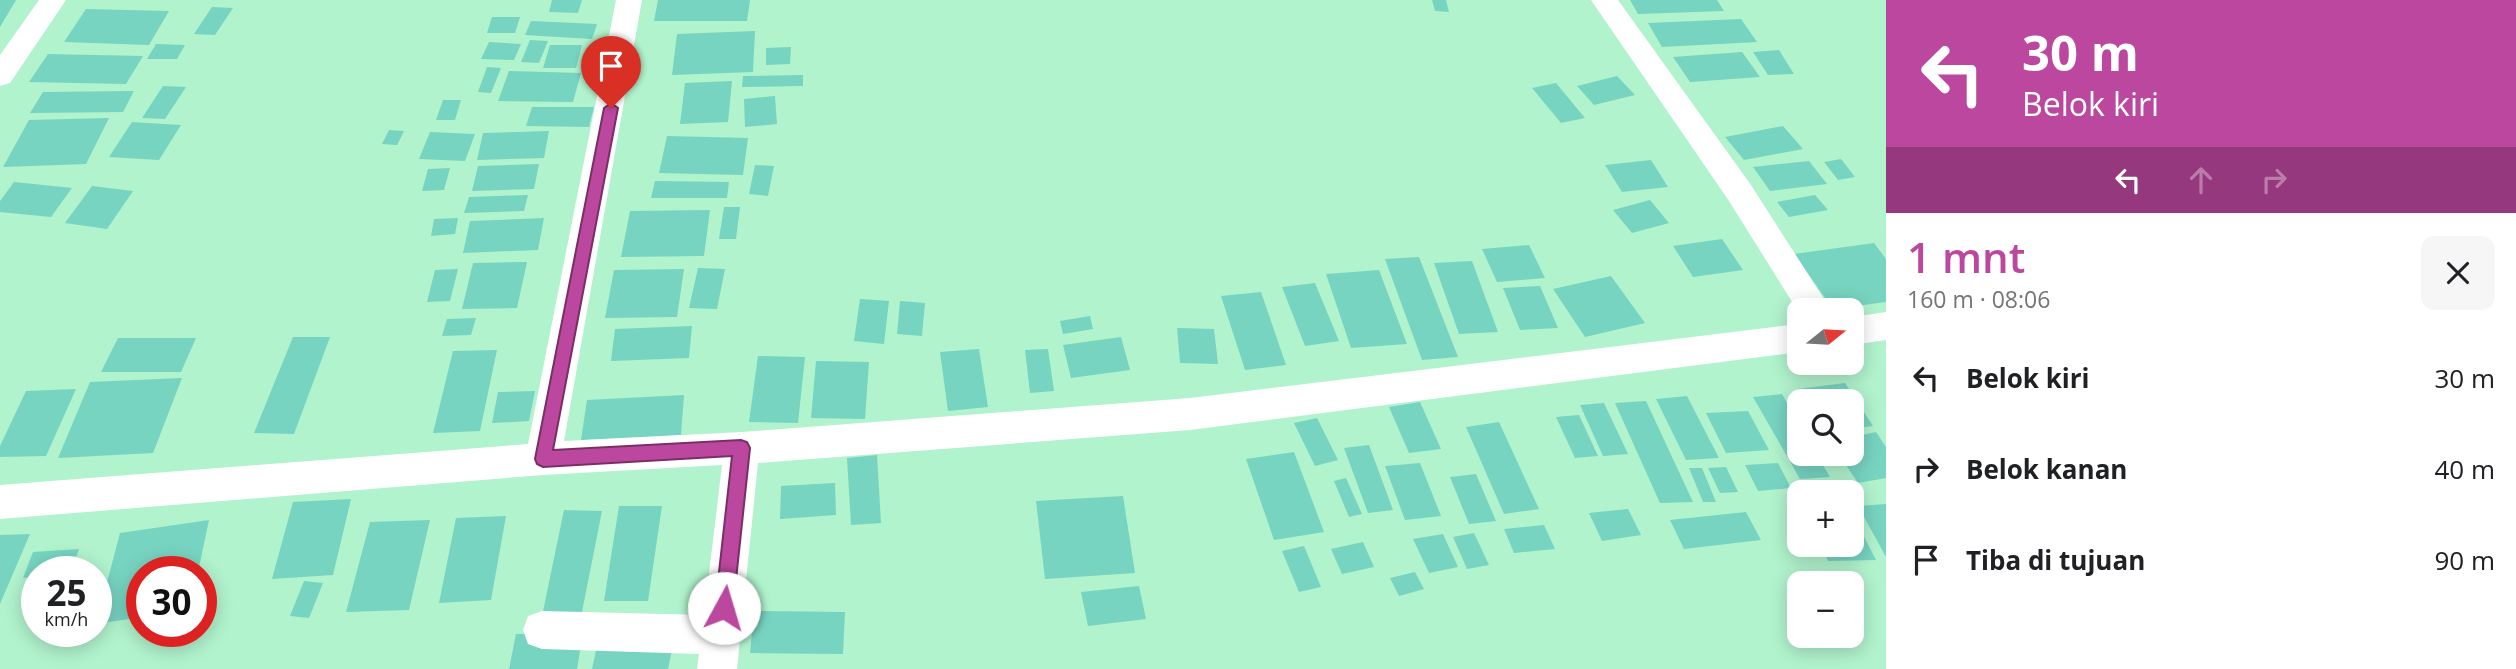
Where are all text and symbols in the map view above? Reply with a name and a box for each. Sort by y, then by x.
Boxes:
text: 30 m [2022,19,2139,85]
icon: left [1907,28,1998,119]
pin [581,36,641,108]
icon: arrive [592,47,630,85]
text: Belok kiri [2022,82,2159,125]
icon: left [2109,161,2147,199]
icon: ahead [2182,161,2220,199]
icon: right [2255,161,2293,199]
text: 1 mnt [1907,228,2025,285]
button: close [2421,236,2495,310]
text: 160 m · 08:06 [1907,283,2050,315]
north arrow [1787,298,1864,374]
map controls [1787,298,1864,648]
icon: left [1907,359,1945,397]
text: Belok kiri [1966,360,2090,396]
text: 30 m [2434,360,2495,396]
button: search [1787,389,1864,466]
icon: right [1907,450,1945,488]
text: Belok kanan [1966,451,2127,487]
text: 40 m [2434,451,2495,487]
button: + [1787,480,1864,557]
icon: arrive [1907,541,1945,579]
text: Tiba di tujuan [1966,542,2145,578]
text: 90 m [2434,542,2495,578]
speed limit sign: 30 [126,556,217,647]
text: 25 [46,569,87,616]
position arrow [687,571,761,645]
button: − [1787,571,1864,648]
text: km/h [45,607,88,631]

